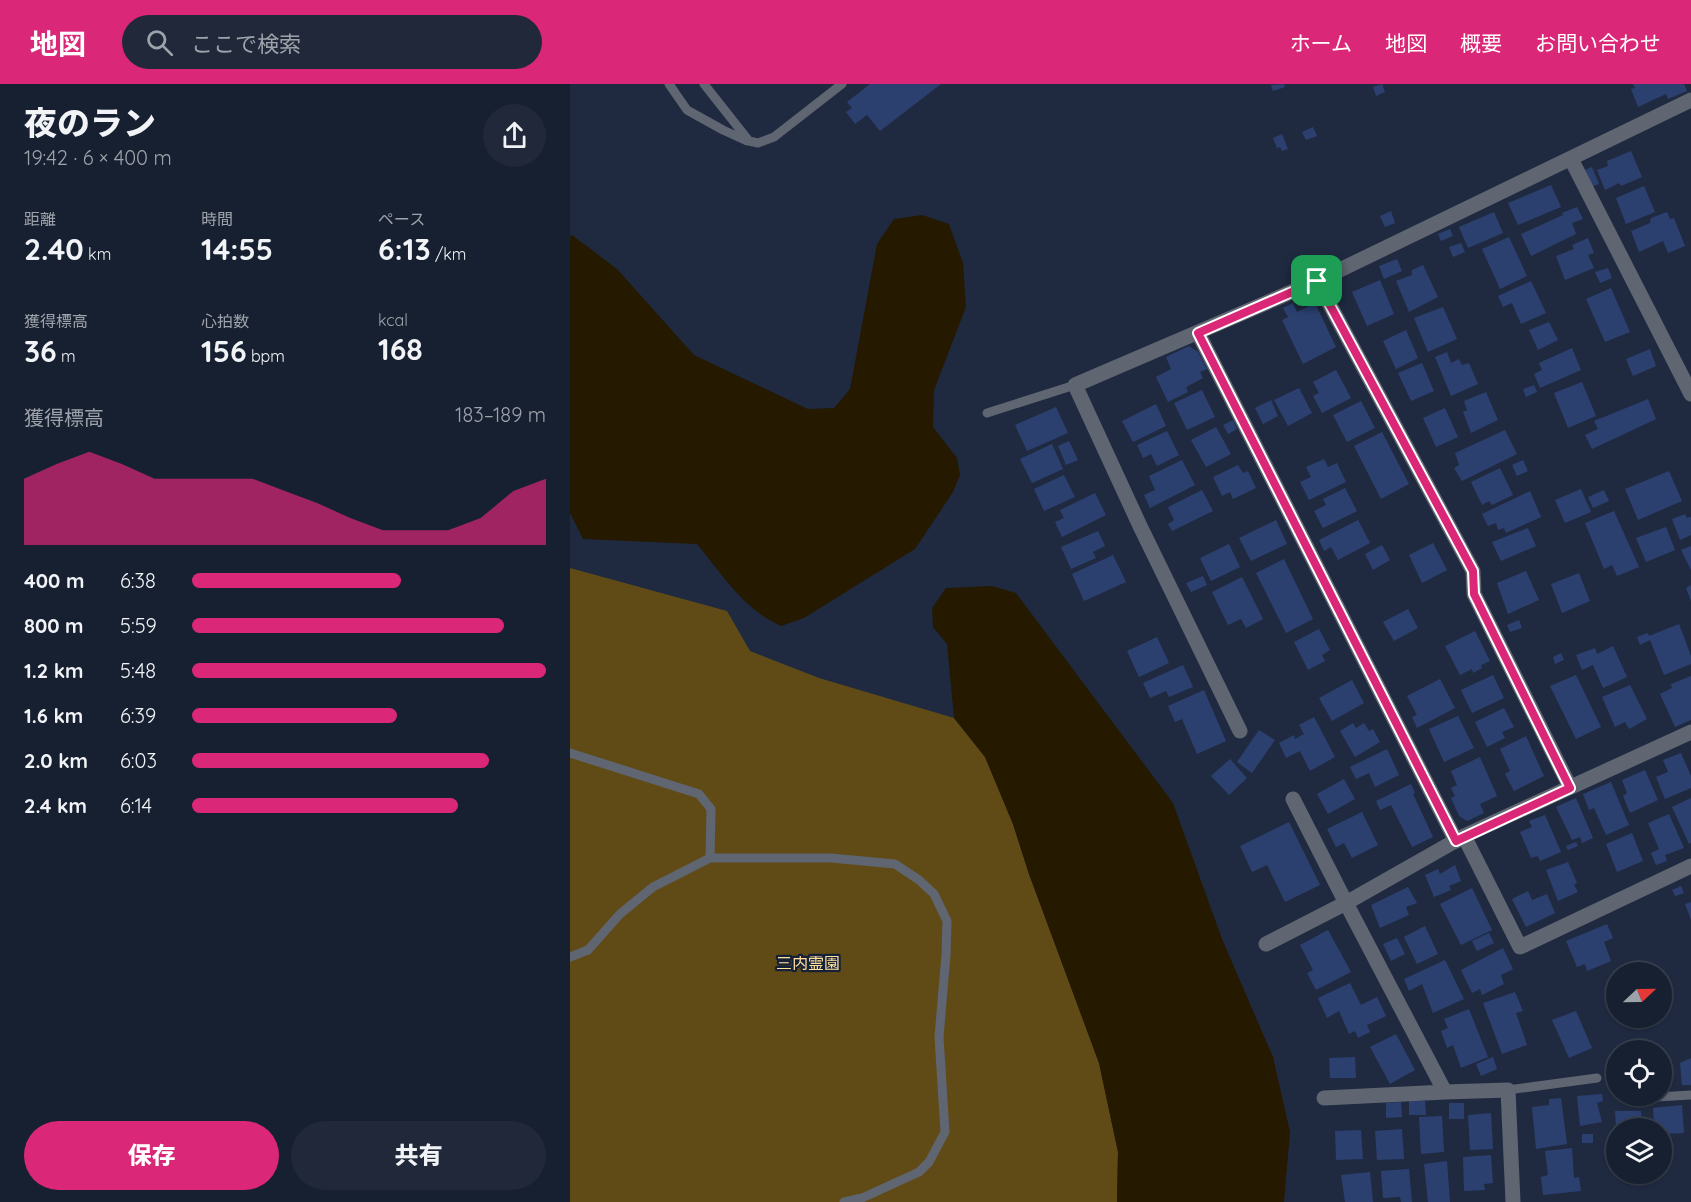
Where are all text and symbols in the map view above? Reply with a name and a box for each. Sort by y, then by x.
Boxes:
search box [122,15,542,69]
text: 地図 [30,26,86,61]
icon: search [143,26,176,59]
text: ここで検索 [191,30,301,58]
text: ホーム [1290,30,1352,56]
text: 地図 [1385,30,1427,56]
text: 概要 [1460,30,1502,56]
text: お問い合わせ [1535,30,1661,56]
text: 夜のラン [24,102,156,143]
button: share [483,104,546,167]
text: 19:42 · 6 × 400 m [24,145,172,170]
text: 距離 [24,209,56,229]
text: 時間 [201,209,233,229]
text: ペース [378,209,425,229]
text: 2.40 [24,230,84,268]
text: 14:55 [201,230,273,268]
text: 6:13 [378,230,431,268]
text: km [84,244,111,264]
text: /km [431,244,466,264]
pin [1291,255,1342,306]
icon: arrive [1300,264,1333,297]
text: kcal [378,310,408,330]
text: 獲得標高 [24,311,88,331]
text: 心拍数 [201,311,249,331]
text: 168 [378,330,423,368]
text: 36 [24,332,57,370]
text: 156 [201,332,247,370]
text: m [57,346,76,366]
text: bpm [247,346,285,366]
text: 183–189 m [455,402,546,427]
text: 獲得標高 [24,405,104,430]
text: 400 m [24,568,84,593]
text: 6:38 [120,568,156,593]
text: 800 m [24,613,84,638]
text: 5:59 [120,613,157,638]
text: 1.2 km [24,658,84,683]
text: 5:48 [120,658,156,683]
text: 1.6 km [24,703,83,728]
text: 6:39 [120,703,156,728]
text: 2.0 km [24,748,88,773]
text: 6:03 [120,748,157,773]
text: 2.4 km [24,793,87,818]
text: 6:14 [120,793,152,818]
park label: 三内霊園 [776,953,840,973]
north arrow [1606,962,1672,1028]
map controls [1606,962,1672,1184]
button: locate [1606,1040,1672,1106]
button: layers [1606,1118,1672,1184]
button: 保存 [24,1121,279,1190]
button: 共有 [291,1121,546,1190]

